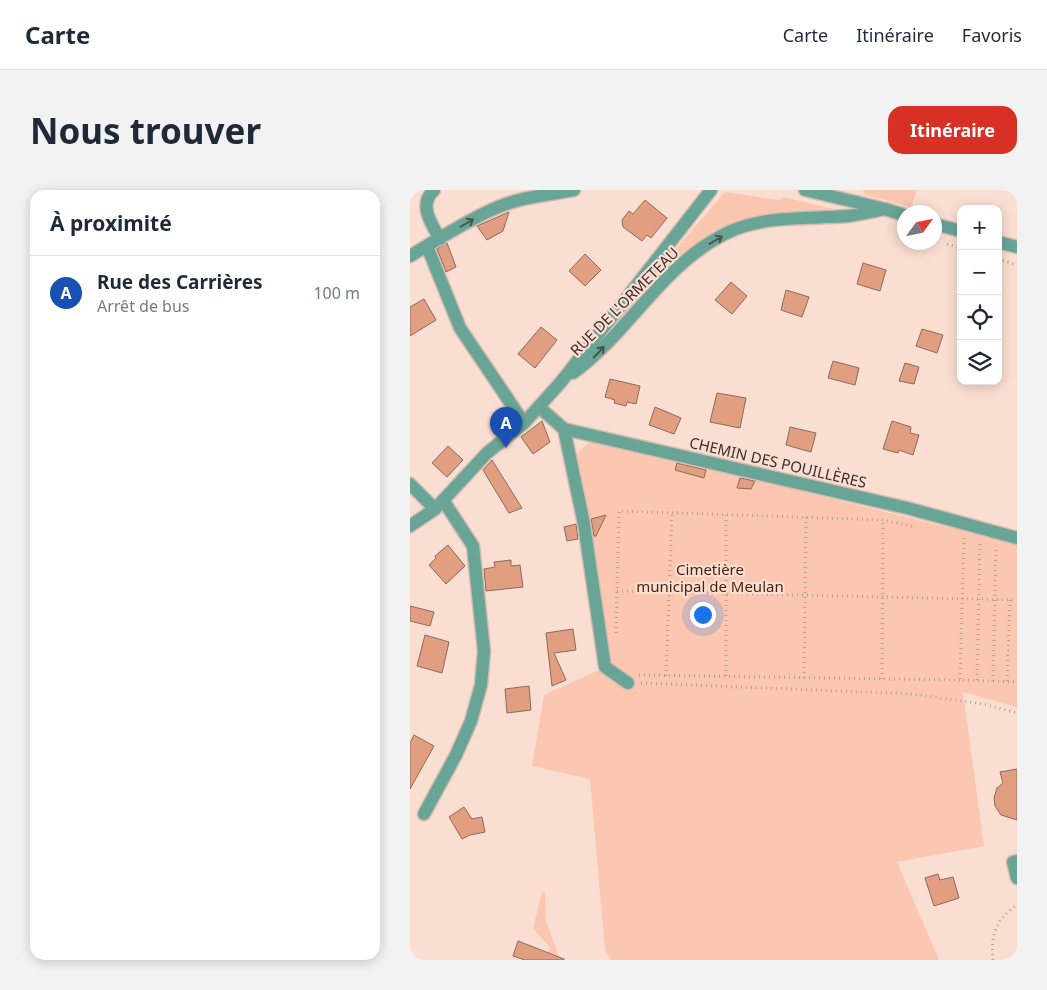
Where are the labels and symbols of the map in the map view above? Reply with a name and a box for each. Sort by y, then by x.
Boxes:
north arrow [897,205,942,250]
one-way arrow [460,217,474,227]
one-way arrow [709,234,723,244]
street label: RUE DE L'ORMETEAU [565,242,683,360]
one-way arrow [593,345,605,358]
pin: A [490,407,522,448]
street label: CHEMIN DES POUILLÈRES [687,432,869,492]
park label: Cimetière municipal de Meulan [636,559,784,596]
your location [690,602,716,628]

